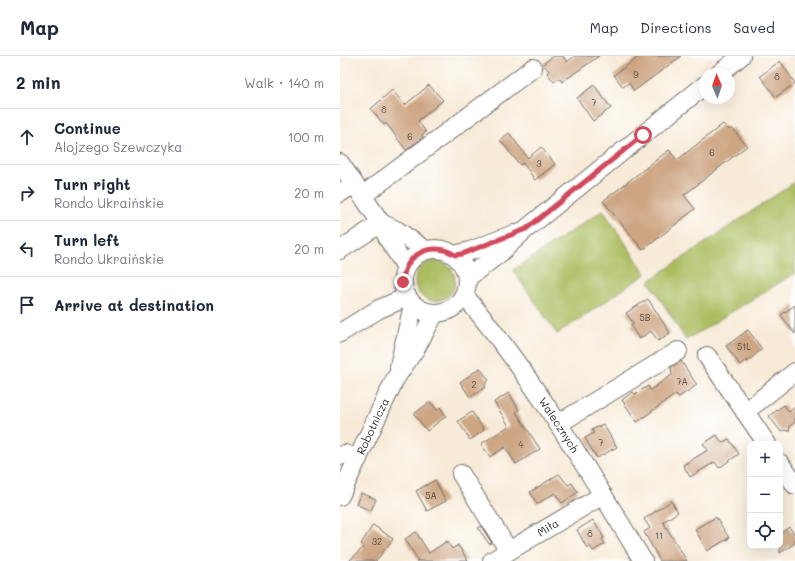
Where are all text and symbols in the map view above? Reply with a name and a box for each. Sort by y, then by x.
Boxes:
text: Map [20,15,59,40]
text: Map [590,18,618,37]
text: Directions [640,18,711,37]
text: Saved [733,18,775,37]
north arrow [699,68,735,104]
house number: 9 [633,69,639,80]
text: 2 min [16,71,61,93]
house number: 8 [774,71,780,82]
text: Walk · 140 m [244,74,324,91]
house number: 7 [591,97,597,108]
house number: 8 [381,104,387,115]
text: Continue [54,118,121,138]
icon: ahead [16,126,38,148]
route start [634,126,652,144]
text: 100 m [288,128,324,145]
house number: 6 [407,131,413,142]
text: Alojzego Szewczyka [54,138,182,155]
house number: 6 [709,147,715,158]
house number: 3 [536,158,542,169]
text: Turn right [54,174,131,194]
icon: right [16,182,38,204]
text: 20 m [294,184,324,201]
text: Rondo Ukraińskie [54,194,164,211]
text: Turn left [54,230,119,250]
icon: left [16,238,38,260]
text: 20 m [294,240,324,257]
text: Rondo Ukraińskie [54,250,164,267]
route end [394,273,412,291]
icon: arrive [16,294,38,316]
text: Arrive at destination [54,295,214,315]
house number: 5B [640,312,651,323]
house number: 51L [737,341,751,352]
house number: 7A [676,376,688,387]
house number: 2 [471,379,477,390]
street label: Walecznych [536,394,583,455]
street label: Robotnicza [353,395,392,457]
house number: 7 [598,437,604,448]
house number: 4 [518,439,524,450]
map controls [747,441,783,549]
button: + [747,441,783,477]
button: − [747,477,783,513]
house number: 5A [425,490,437,501]
button: locate [747,513,783,549]
street label: Miła [534,515,561,540]
house number: 8 [587,528,593,539]
house number: 11 [655,530,663,541]
house number: 32 [372,536,382,547]

